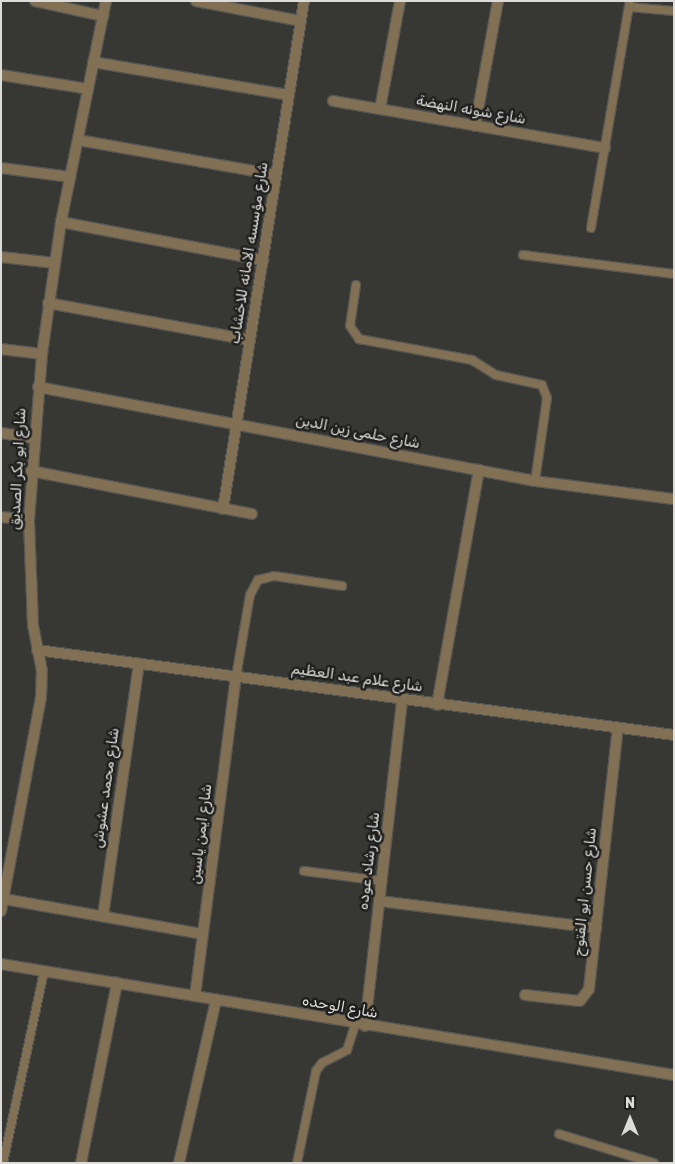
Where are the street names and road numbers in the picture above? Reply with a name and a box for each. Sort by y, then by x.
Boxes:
street label: شارع شونه النهضة [415,91,527,129]
street label: شارع مؤسسه الامانه للاخشاب [226,161,272,345]
street label: شارع ابو بكر الصديق [6,407,30,531]
street label: شارع حلمى زين الدين [294,411,422,453]
street label: شارع علام عبد العظيم [290,660,424,696]
street label: شارع محمد عشوش [89,727,123,849]
street label: شارع ايمن ياسين [186,783,216,885]
street label: شارع رشاد عوده [354,811,384,911]
street label: شارع حسن ابو الفتوح [569,827,601,957]
street label: شارع الوحده [301,991,379,1023]

